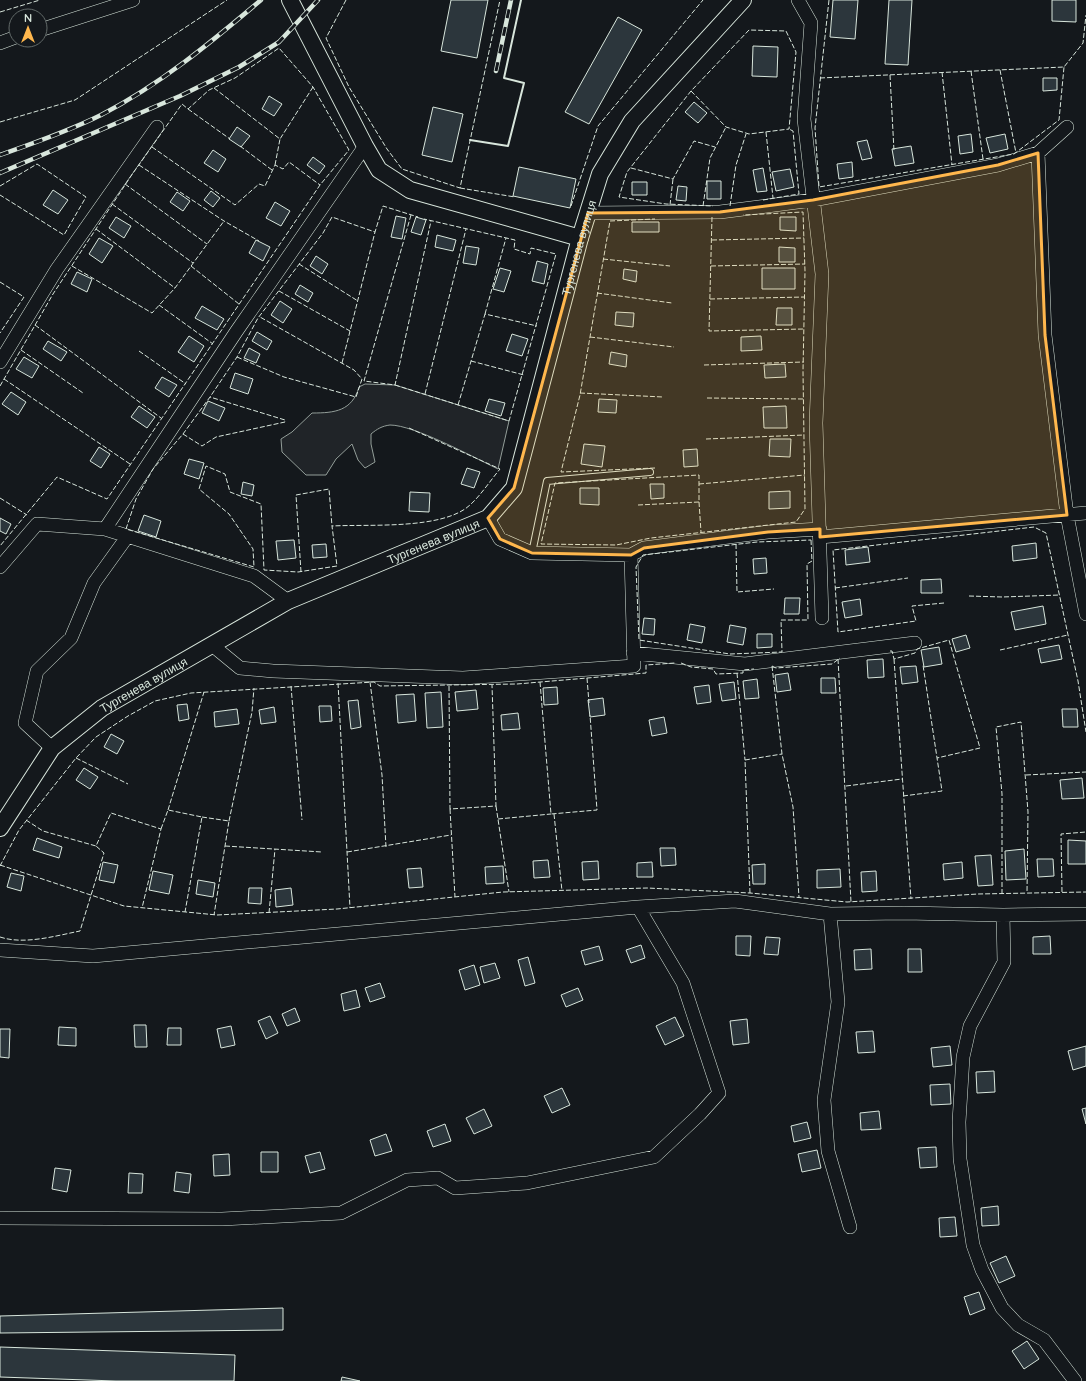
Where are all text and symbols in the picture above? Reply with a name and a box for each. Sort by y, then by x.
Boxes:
north arrow [8,8,48,48]
text: N [24,11,32,25]
street label: Тургенева вулиця [558,198,599,297]
street label: Тургенева вулиця [385,515,481,567]
street label: Тургенева вулиця [97,653,190,715]

